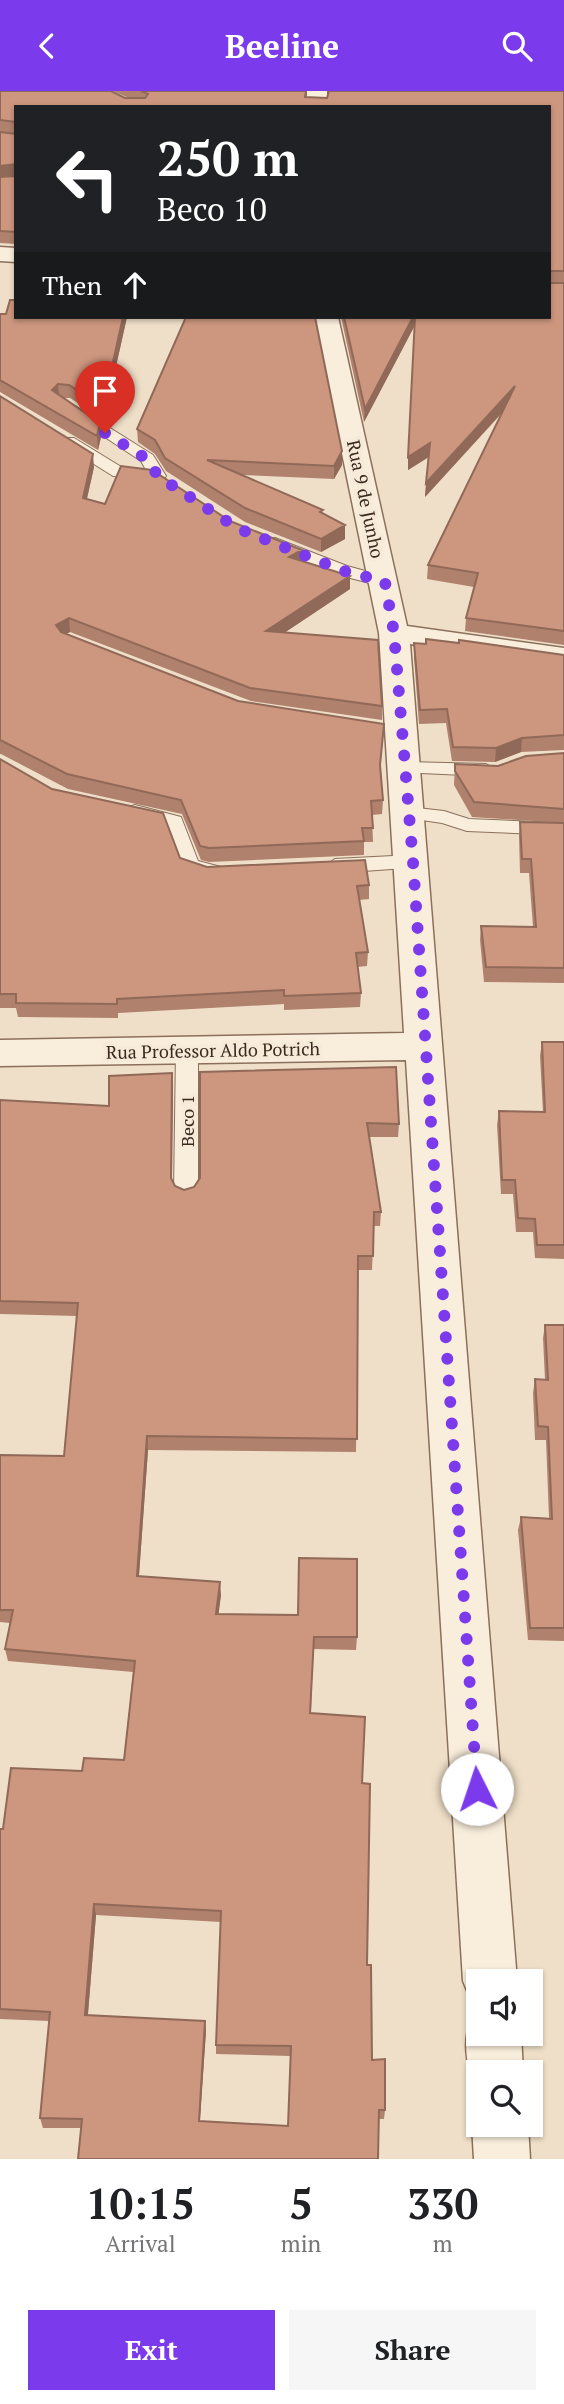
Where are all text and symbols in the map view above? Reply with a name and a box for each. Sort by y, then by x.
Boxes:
text: Beeline [225,25,339,67]
icon: back [28,27,66,65]
icon: search [498,27,536,65]
text: 250 m [157,125,299,190]
icon: left [42,133,133,224]
text: Beco 10 [157,188,267,230]
icon: ahead [116,266,154,304]
text: Then [42,268,102,302]
pin [75,361,135,433]
icon: arrive [86,372,124,410]
street label: Rua 9 de Junho [342,438,390,560]
street label: Rua Professor Aldo Potrich [106,1036,321,1064]
street label: Beco 1 [175,1095,199,1147]
position arrow [440,1752,514,1826]
map controls [466,1969,543,2137]
button: sound [466,1969,543,2046]
button: search [466,2060,543,2137]
text: 10:15 [86,2175,195,2231]
text: 5 [289,2175,313,2231]
text: 330 [407,2175,478,2231]
text: Arrival [105,2228,176,2259]
text: min [281,2228,321,2259]
text: m [433,2228,453,2259]
button: Exit [28,2310,275,2390]
button: Share [289,2310,536,2390]

